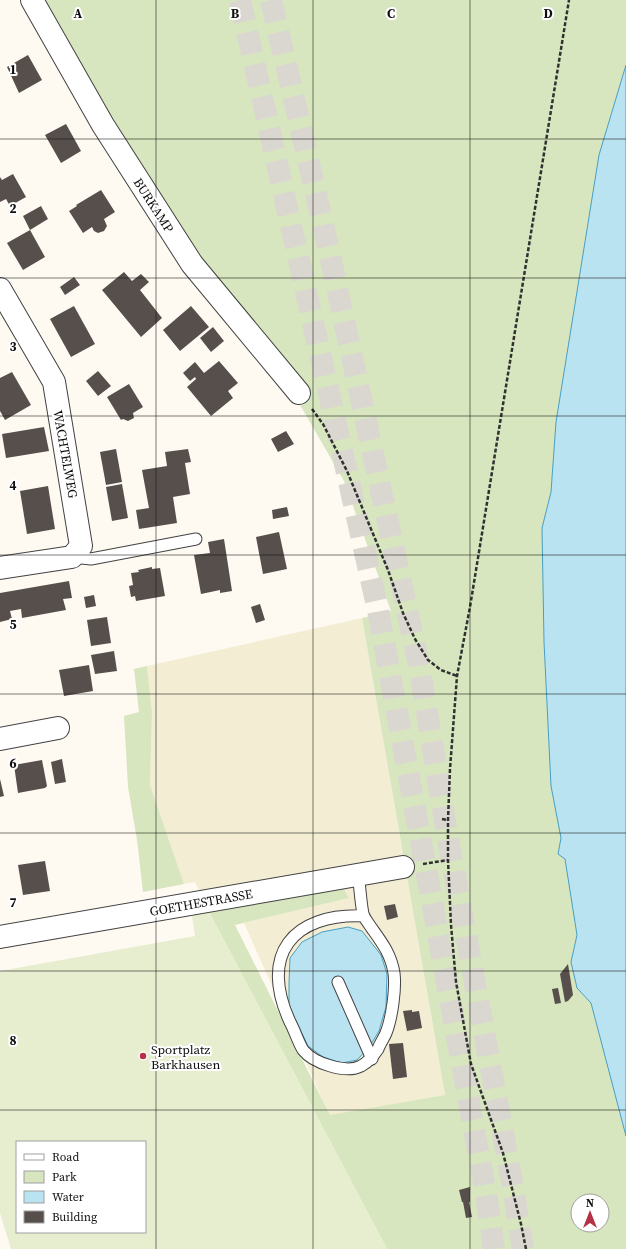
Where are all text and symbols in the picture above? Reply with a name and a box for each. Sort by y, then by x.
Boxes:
text: A [74,5,83,22]
text: B [231,5,240,22]
text: C [387,5,395,22]
text: D [543,5,553,22]
text: 1 [9,61,17,78]
street label: BURKAMP [130,175,178,236]
text: 2 [9,200,17,217]
text: 3 [9,338,17,355]
street label: WACHTELWEG [49,409,82,500]
text: 4 [9,477,17,494]
text: 5 [9,616,17,633]
text: 6 [9,755,17,772]
street label: GOETHESTRASSE [148,885,254,920]
text: 7 [9,894,17,911]
text: 8 [9,1032,17,1049]
place label: Sportplatz Barkhausen [151,1041,220,1073]
marker: Sportplatz Barkhausen [138,1051,148,1061]
legend [16,1141,146,1233]
text: Road [52,1149,79,1165]
text: Park [52,1169,77,1185]
text: Water [52,1189,84,1205]
north arrow [570,1193,610,1233]
text: N [586,1196,594,1211]
text: Building [52,1209,97,1225]

